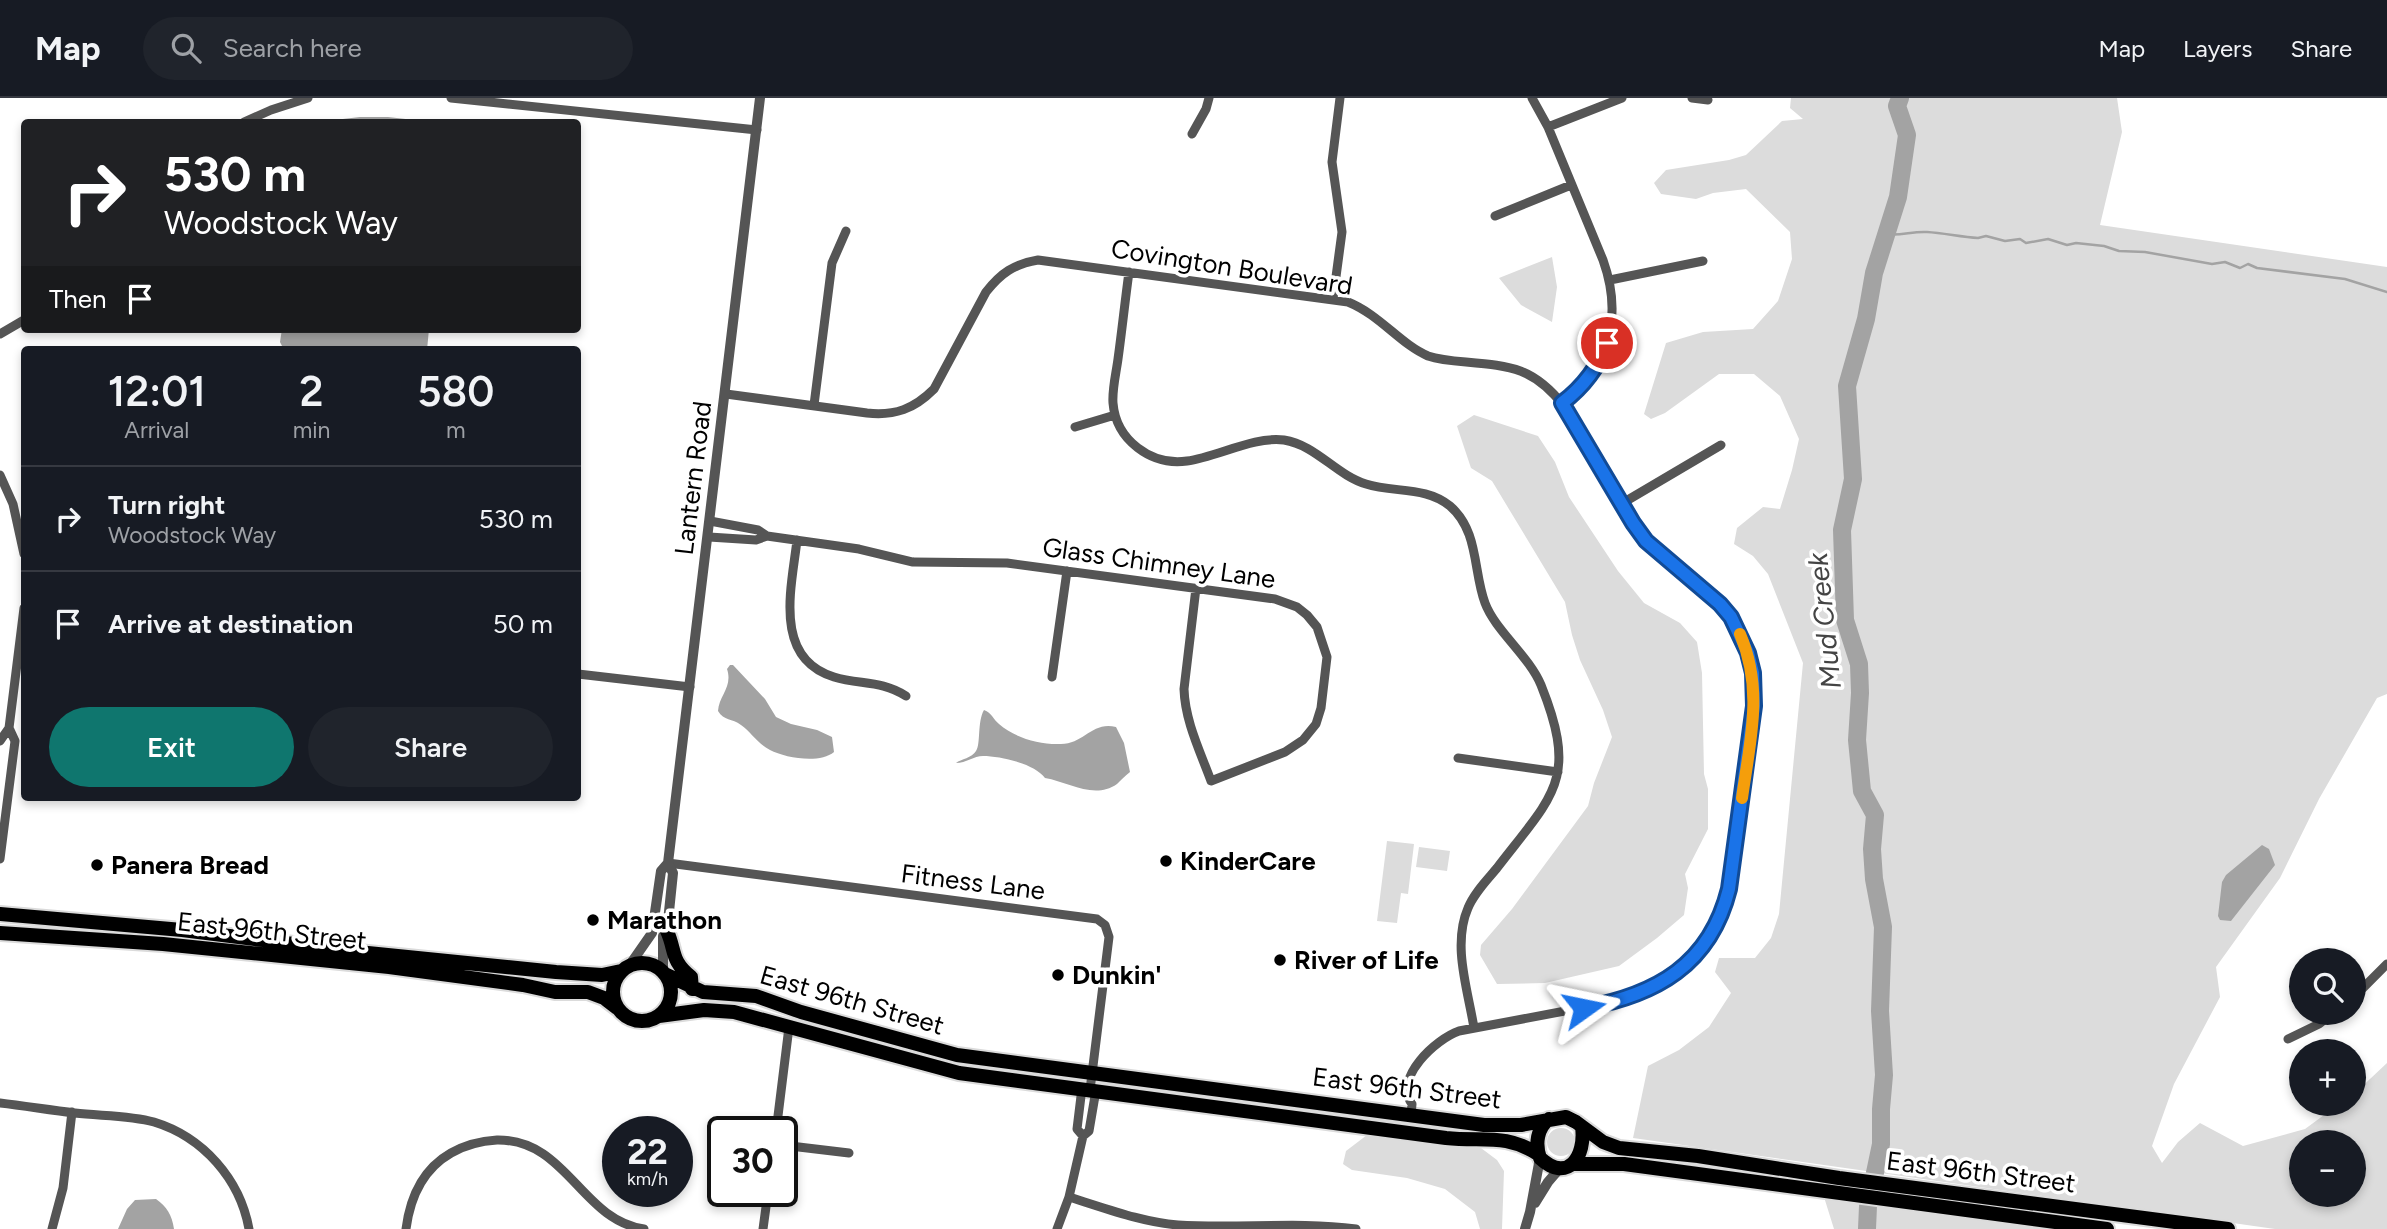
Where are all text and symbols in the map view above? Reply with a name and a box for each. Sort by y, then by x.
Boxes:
search box [143,17,633,80]
text: Map [35,29,101,68]
icon: search [167,29,205,67]
text: Search here [223,32,362,64]
text: Map [2098,34,2145,63]
text: Layers [2183,34,2252,63]
text: Share [2290,34,2352,63]
text: 530 m [164,144,306,203]
icon: right [49,147,140,238]
text: Woodstock Way [164,204,398,242]
street label: Covington Boulevard [1109,232,1355,302]
icon: arrive [121,280,159,318]
text: Then [49,283,107,315]
pin [1577,313,1637,373]
icon: arrive [1588,324,1626,362]
text: 12:01 [108,366,206,417]
text: 2 [300,366,323,417]
text: 580 [417,366,494,417]
street label: Lantern Road [668,399,718,557]
text: Arrival [124,416,189,444]
text: min [293,416,330,444]
text: m [446,416,465,444]
text: Turn right [108,489,225,521]
icon: right [49,500,87,538]
text: 530 m [479,503,553,535]
text: Woodstock Way [108,521,276,549]
street label: Glass Chimney Lane [1041,531,1277,595]
water label: Mud Creek [1800,550,1848,691]
icon: arrive [49,605,87,643]
text: Arrive at destination [108,608,353,640]
text: 50 m [493,608,553,640]
button: Exit [49,707,294,787]
button: Share [308,707,553,787]
place label: KinderCare [1180,845,1316,877]
place label: Panera Bread [111,849,269,881]
marker: KinderCare [1158,853,1174,869]
marker: Panera Bread [89,857,105,873]
street label: Fitness Lane [899,857,1047,907]
place label: Marathon [607,904,722,936]
street label: East 96th Street [176,905,368,957]
marker: Marathon [585,912,601,928]
place label: River of Life [1294,944,1439,976]
map controls [2289,948,2366,1207]
button: search [2289,948,2366,1025]
marker: River of Life [1272,952,1288,968]
street label: East 96th Street [756,958,948,1042]
place label: Dunkin' [1072,959,1162,991]
marker: Dunkin' [1050,967,1066,983]
position arrow [1547,971,1621,1045]
button: + [2289,1039,2366,1116]
street label: East 96th Street [1311,1061,1503,1115]
speed limit sign: 30 [707,1116,798,1207]
button: − [2289,1130,2366,1207]
text: 22 [627,1131,668,1173]
street label: East 96th Street [1885,1145,2077,1199]
text: km/h [627,1168,668,1190]

